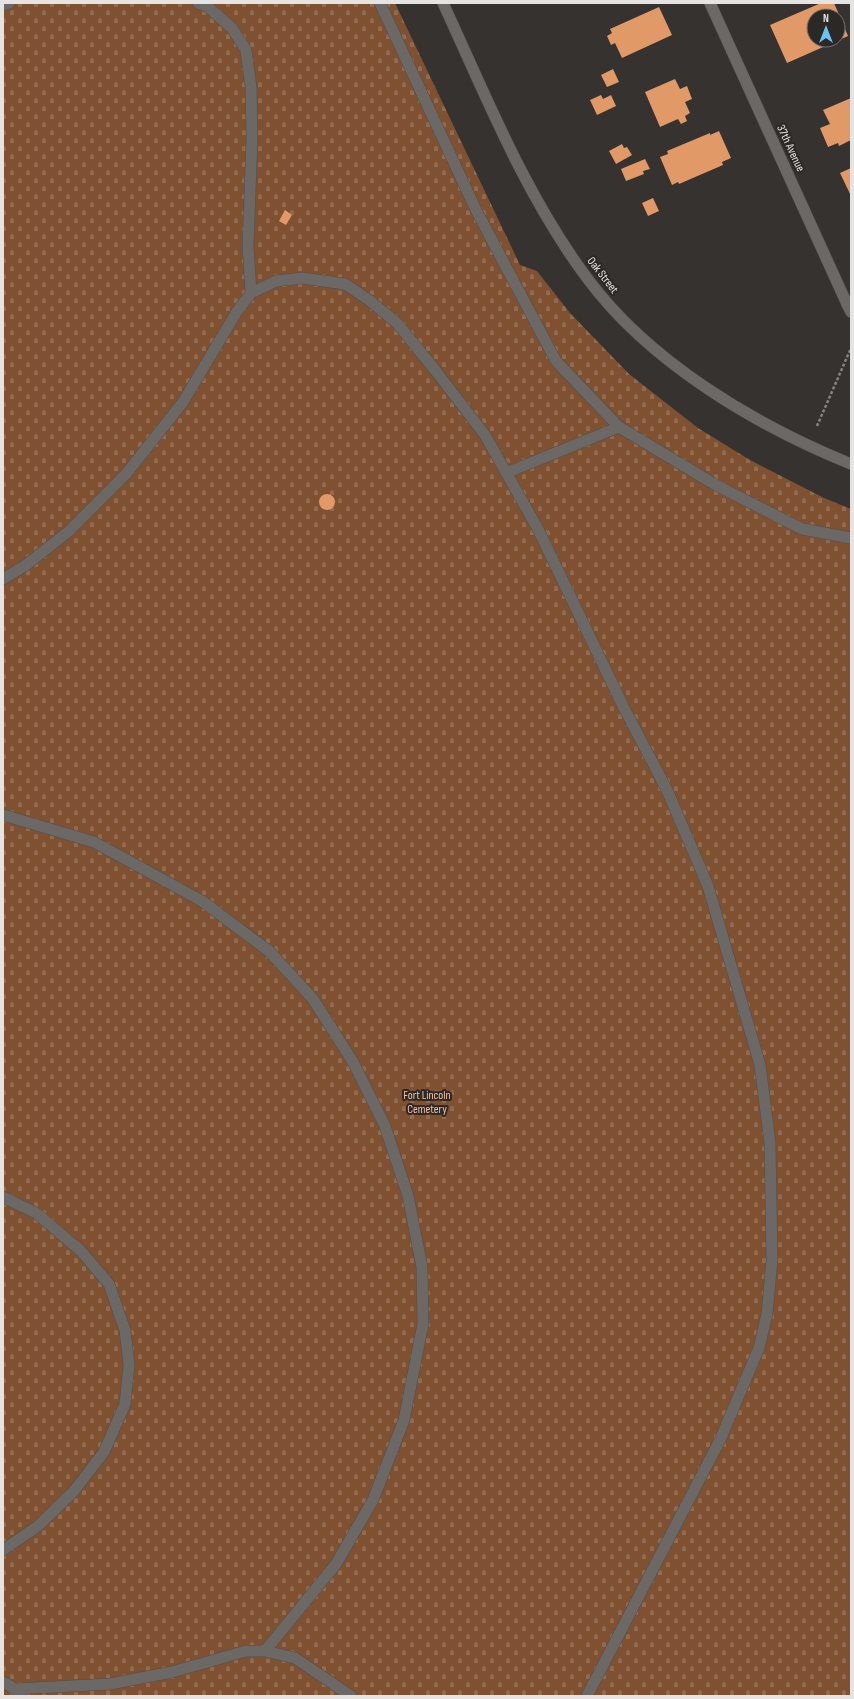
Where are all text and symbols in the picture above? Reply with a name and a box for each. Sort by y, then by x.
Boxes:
north arrow [806,8,846,48]
text: N [823,12,829,25]
street label: 37th Avenue [773,122,808,174]
street label: Oak Street [584,254,622,297]
park label: Fort Lincoln Cemetery [403,1088,451,1117]

